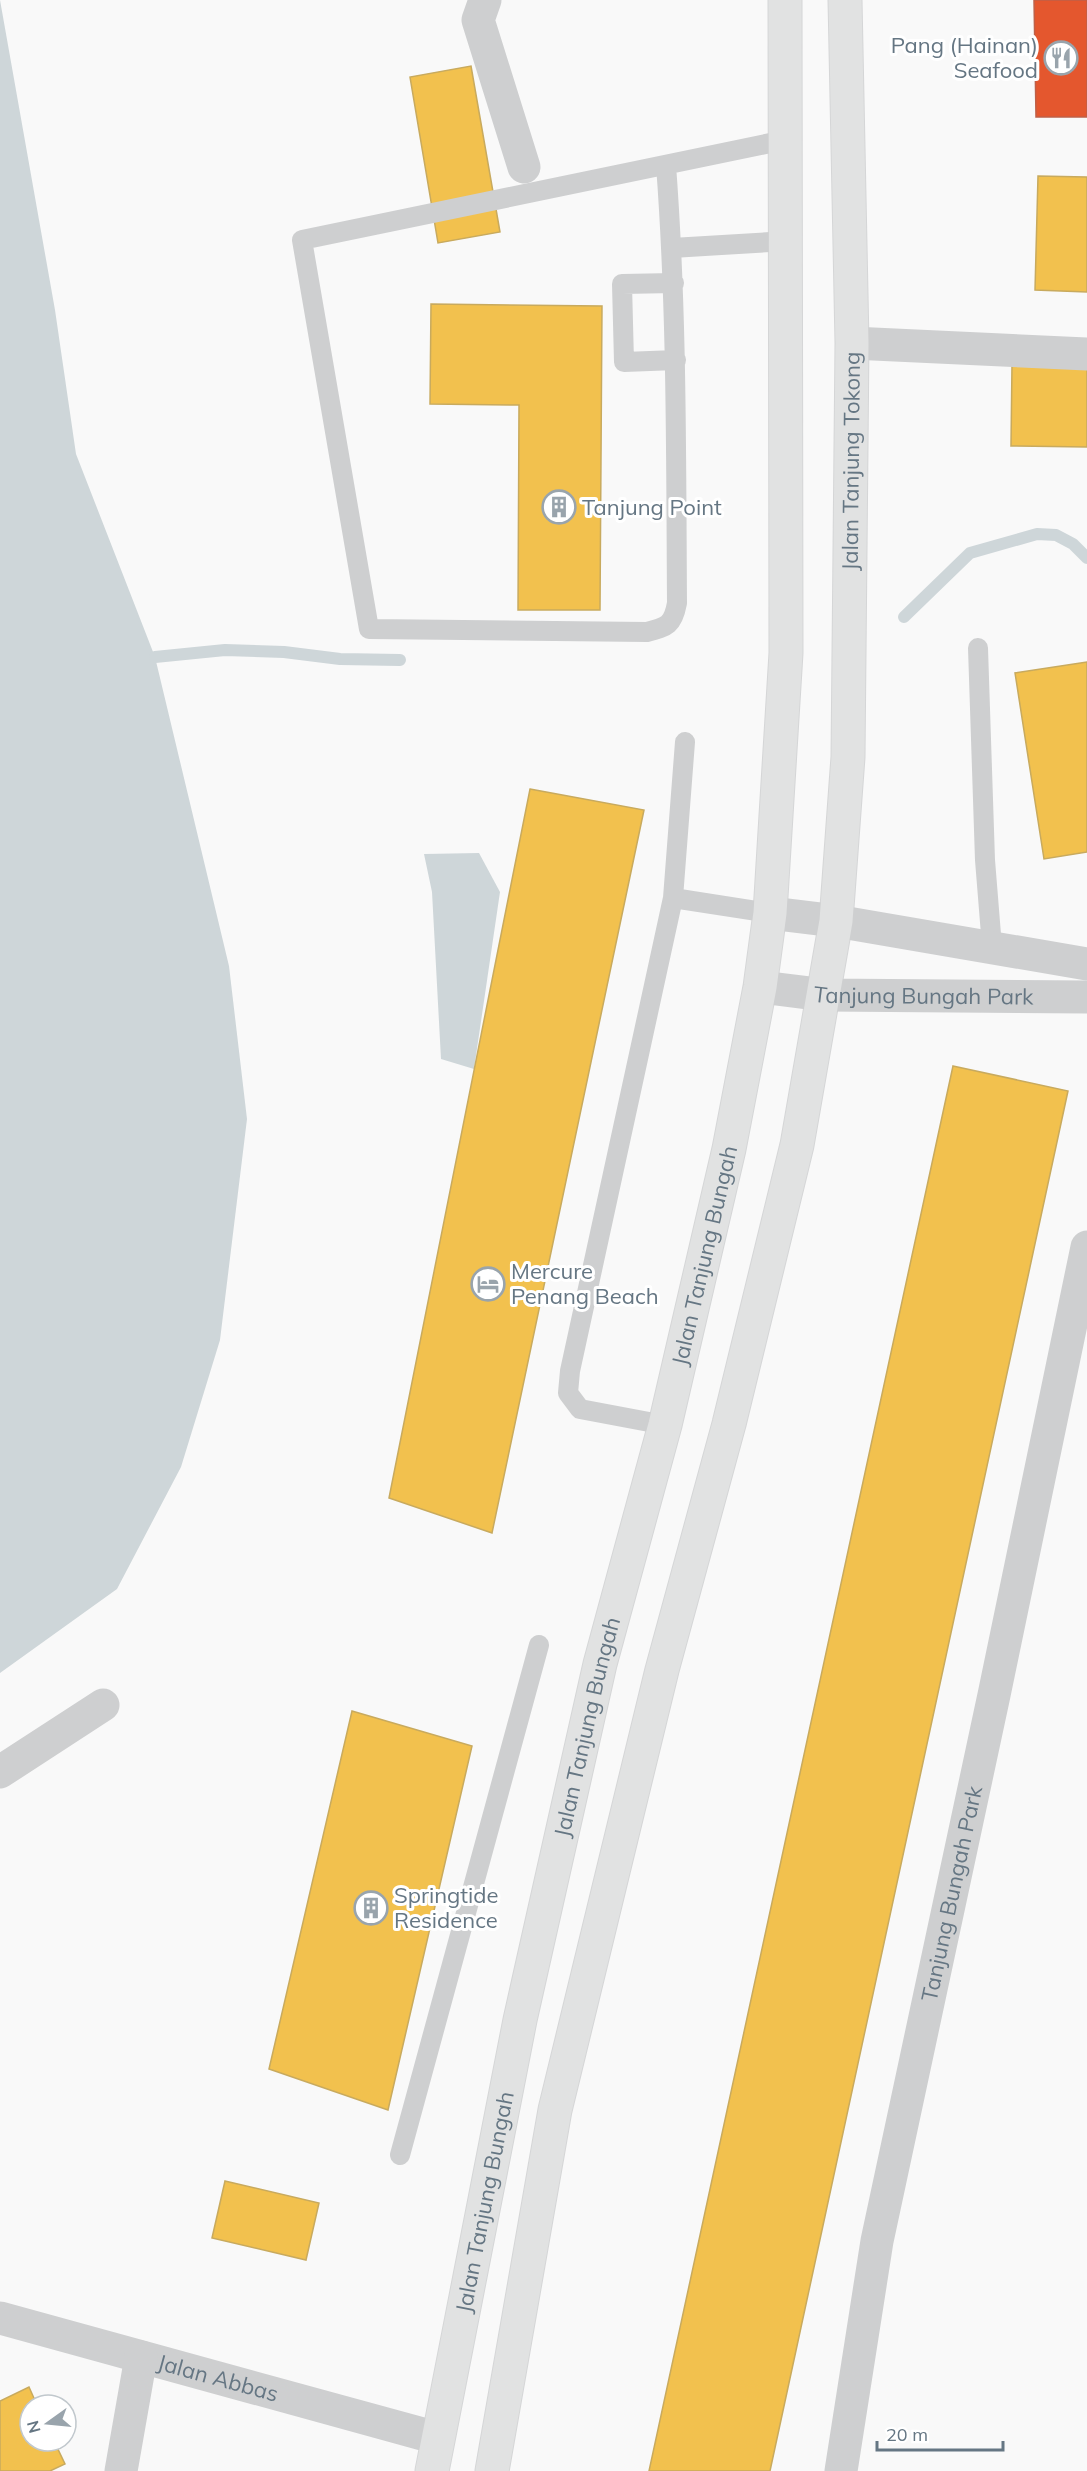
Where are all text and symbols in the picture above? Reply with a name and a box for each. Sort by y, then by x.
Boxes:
place label: Pang (Hainan) Seafood [891,31,1038,84]
restaurant icon: Pang (Hainan) Seafood [1043,40,1079,76]
street label: Jalan Tanjung Tokong [836,352,866,571]
building icon: Tanjung Point [541,489,577,525]
place label: Tanjung Point [582,493,722,521]
street label: Tanjung Bungah Park [812,980,1034,1011]
street label: Jalan Tanjung Bungah [665,1143,743,1368]
place label: Mercure Penang Beach [511,1257,659,1310]
hotel icon: Mercure Penang Beach [470,1266,506,1302]
street label: Jalan Tanjung Bungah [548,1614,626,1840]
street label: Tanjung Bungah Park [915,1783,988,2004]
place label: Springtide Residence [394,1881,498,1934]
building icon: Springtide Residence [353,1890,389,1926]
street label: Jalan Tanjung Bungah [449,2089,520,2315]
street label: Jalan Abbas [154,2348,282,2408]
north arrow [18,2393,78,2453]
scale bar [877,2414,1003,2452]
text: N [22,2418,45,2435]
text: 20 m [886,2423,928,2446]

